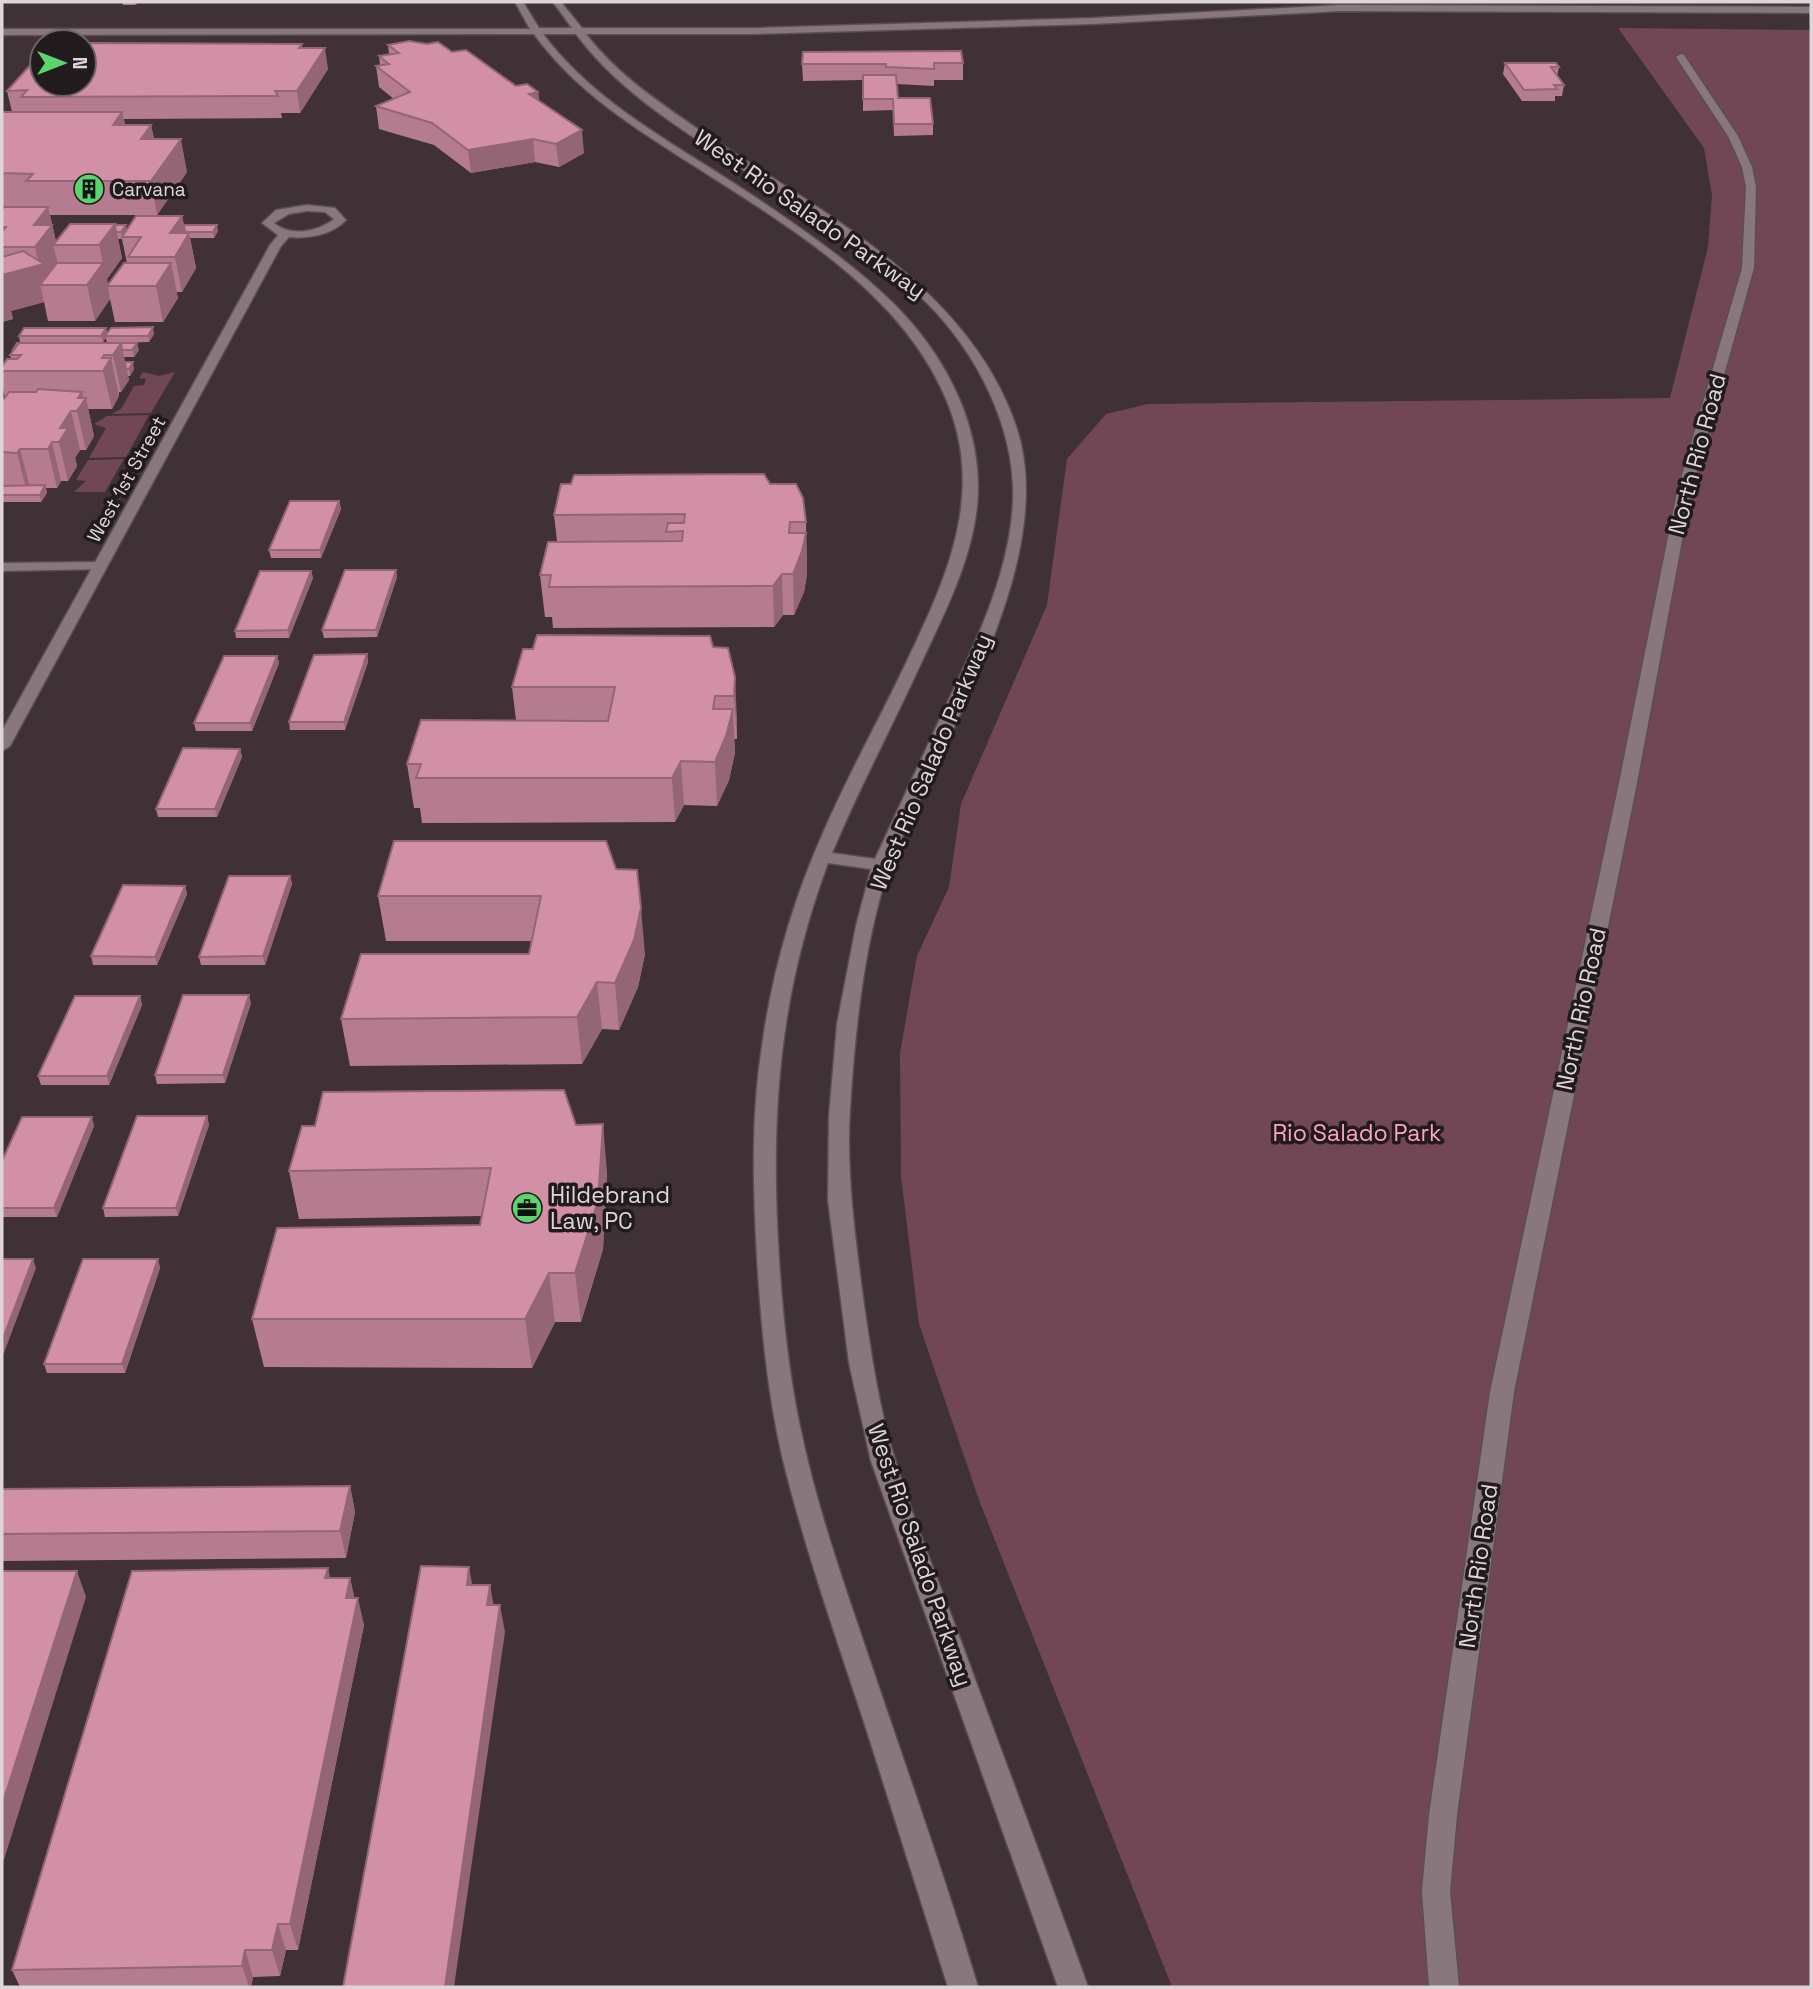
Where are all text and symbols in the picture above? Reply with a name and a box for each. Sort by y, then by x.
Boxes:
north arrow [28,28,98,98]
text: N [67,57,92,69]
street label: West Rio Salado Parkway [688,123,932,305]
building icon: Carvana [72,172,106,206]
place label: Carvana [112,177,186,202]
street label: North Rio Road [1661,370,1733,538]
street label: West 1st Street [81,412,171,547]
street label: West Rio Salado Parkway [863,629,999,895]
street label: North Rio Road [1549,925,1613,1093]
park label: Rio Salado Park [1273,1118,1441,1148]
place label: Hildebrand Law, PC [550,1180,670,1236]
office icon: Hildebrand Law, PC [510,1191,544,1225]
street label: West Rio Salado Parkway [861,1420,979,1690]
street label: North Rio Road [1452,1482,1504,1650]

